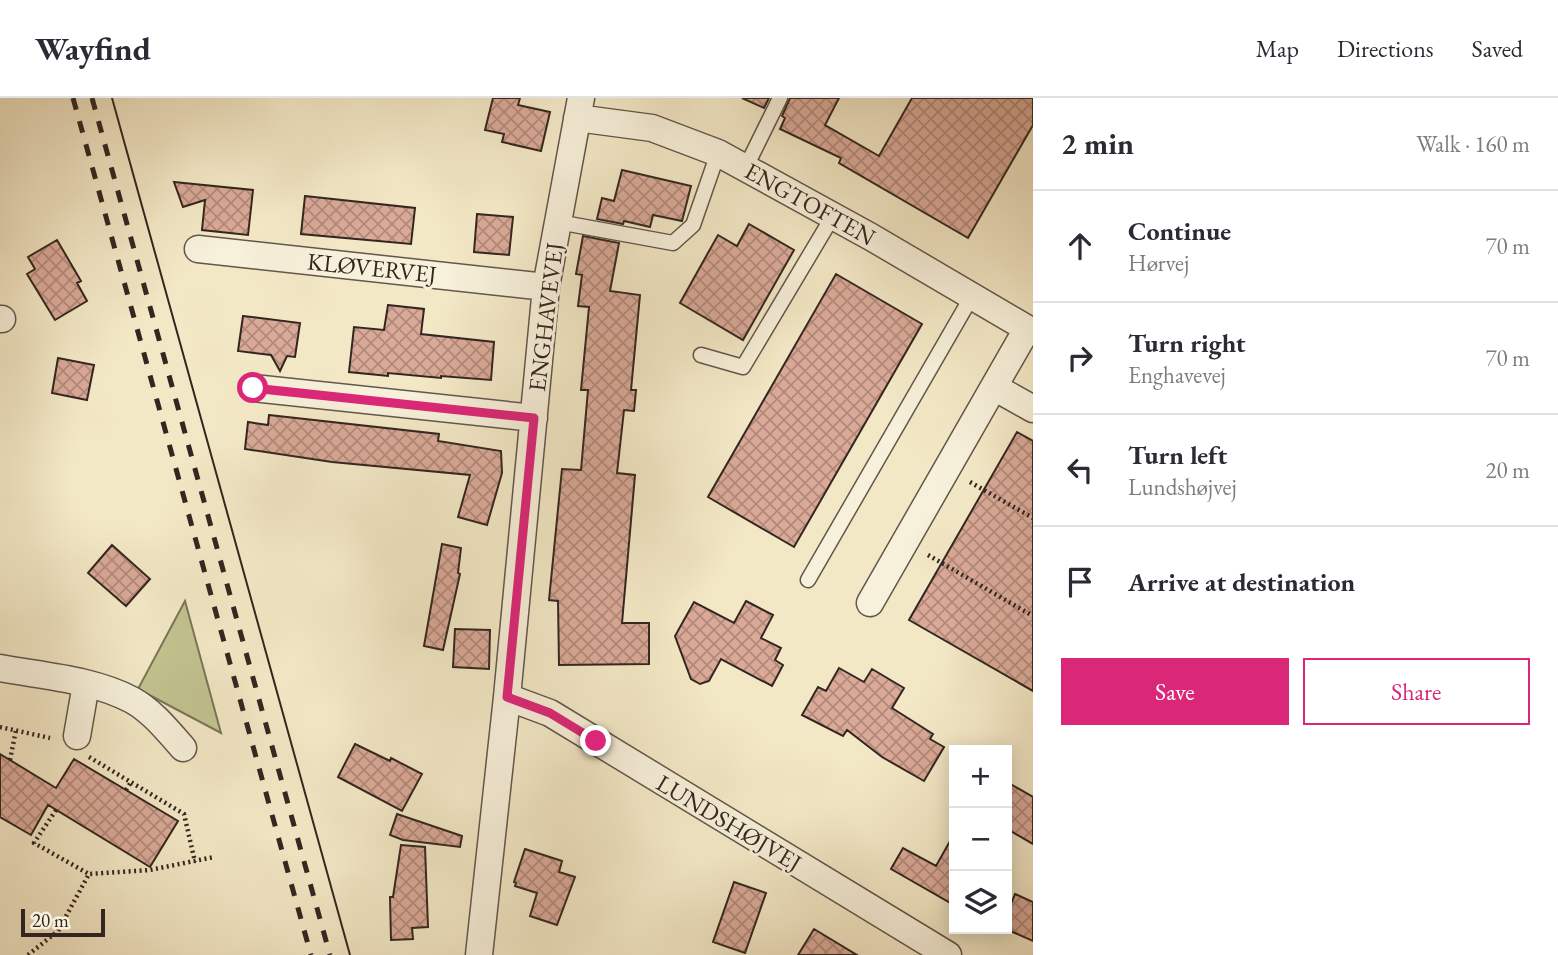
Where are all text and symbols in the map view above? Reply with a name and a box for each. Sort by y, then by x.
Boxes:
text: Wayfind [35,27,151,70]
text: Map [1256,33,1299,64]
text: Directions [1337,33,1434,64]
text: Saved [1472,33,1523,64]
text: 2 min [1061,124,1134,163]
text: Walk · 160 m [1416,129,1530,159]
street label: ENGTOFTEN [739,155,881,252]
text: Continue [1128,214,1231,248]
icon: ahead [1061,227,1099,265]
text: 70 m [1485,231,1530,261]
street label: ENGHAVEVEJ [521,241,570,393]
street label: KLØVERVEJ [306,245,438,290]
text: Hørvej [1128,248,1189,278]
text: Turn right [1128,326,1246,360]
icon: right [1061,339,1099,377]
text: 70 m [1485,343,1530,373]
text: Enghavevej [1128,360,1226,390]
route start [237,372,268,403]
text: Turn left [1128,438,1227,472]
icon: left [1061,451,1099,489]
text: 20 m [1485,455,1530,485]
text: Lundshøjvej [1128,472,1237,502]
icon: arrive [1061,563,1099,601]
text: Arrive at destination [1128,565,1355,599]
button: Save [1061,658,1289,725]
button: Share [1303,658,1530,725]
route end [580,725,611,756]
map controls [949,745,1012,934]
button: + [949,745,1012,808]
street label: LUNDSHØJVEJ [651,767,808,878]
button: − [949,808,1012,871]
button: layers [949,871,1012,934]
scale bar [21,906,105,938]
text: 20 m [32,908,69,933]

